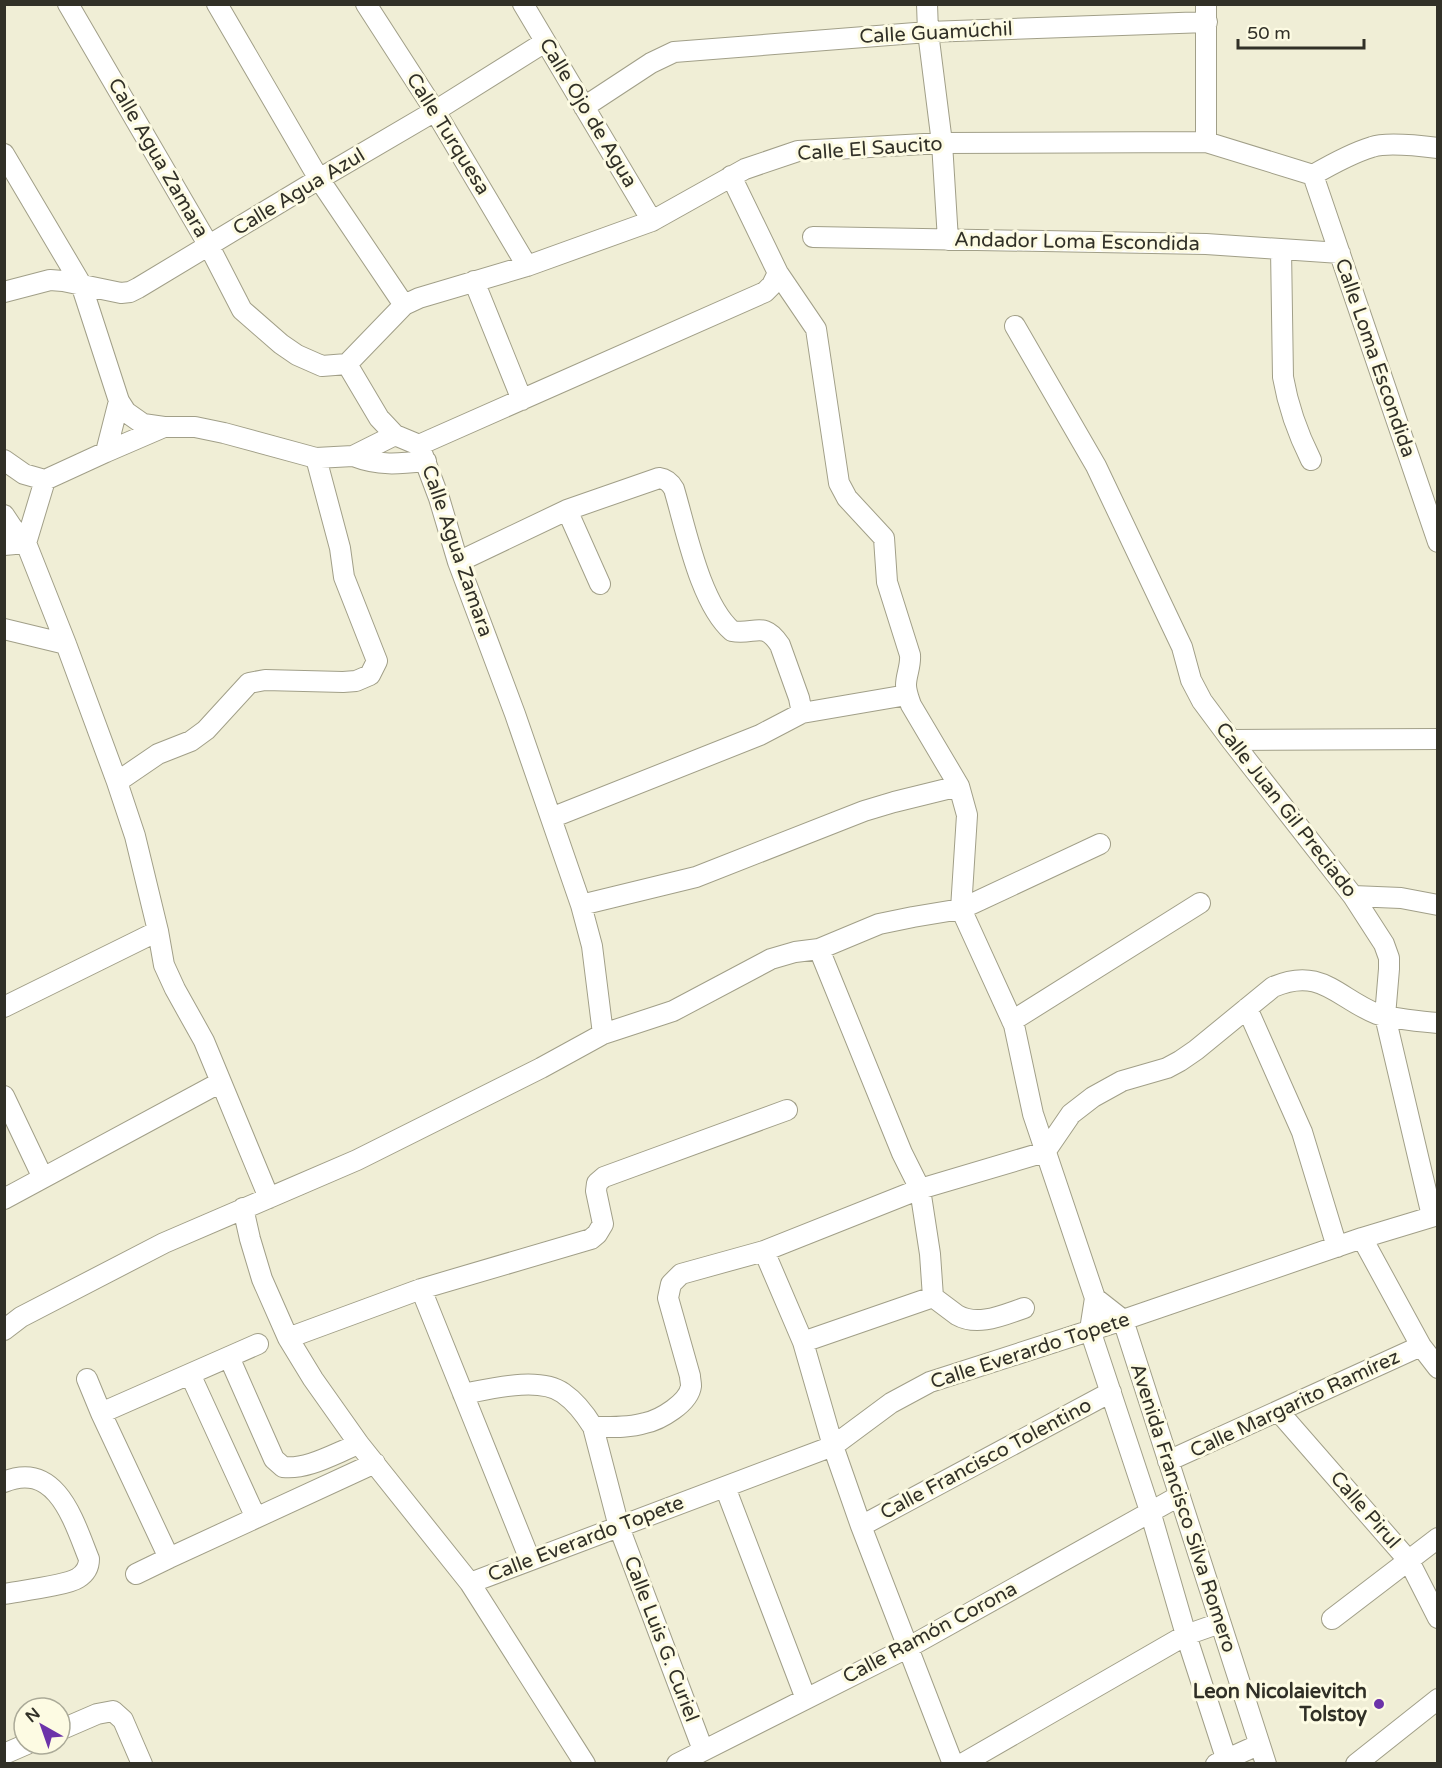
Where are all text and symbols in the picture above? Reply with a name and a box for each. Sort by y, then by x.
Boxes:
scale bar [1238,12,1364,50]
street label: Calle Guamúchil [859,17,1013,49]
text: 50 m [1247,22,1291,44]
street label: Calle Ojo de Agua [534,34,642,192]
street label: Calle Turquesa [401,69,495,199]
street label: Calle Agua Zamara [103,74,213,242]
street label: Calle El Saucito [797,132,943,166]
street label: Calle Agua Azul [229,143,369,241]
street label: Andador Loma Escondida [954,228,1200,256]
street label: Calle Loma Escondida [1330,255,1420,461]
street label: Calle Agua Zamara [416,462,498,640]
street label: Calle Juan Gil Preciado [1210,718,1362,902]
street label: Calle Everardo Topete [927,1307,1133,1395]
street label: Calle Margarito Ramírez [1186,1345,1404,1463]
street label: Avenida Francisco Silva Romero [1125,1360,1241,1656]
street label: Calle Francisco Tolentino [876,1393,1096,1525]
street label: Calle Pirul [1325,1466,1405,1554]
street label: Calle Everardo Topete [485,1491,687,1587]
street label: Calle Luis G. Curiel [618,1553,704,1725]
street label: Calle Ramón Corona [839,1577,1021,1689]
place label: Leon Nicolaievitch Tolstoy [1193,1680,1367,1727]
north arrow [12,1696,72,1756]
marker: Leon Nicolaievitch Tolstoy [1372,1697,1386,1711]
text: N [22,1703,44,1727]

